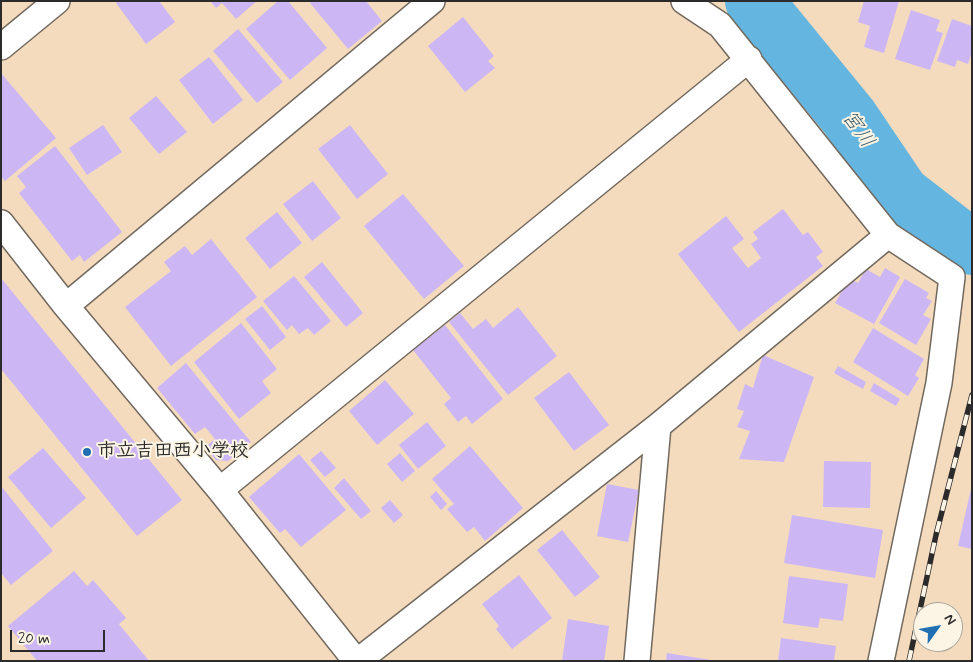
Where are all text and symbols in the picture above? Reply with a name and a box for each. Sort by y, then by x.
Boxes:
water label: 宮川 [836,107,878,153]
place label: 市立吉田西小学校 [97,441,249,463]
marker: 市立吉田西小学校 [81,446,93,458]
north arrow [913,602,963,652]
text: N [940,611,960,628]
scale bar [12,620,108,652]
text: 20 m [18,629,50,649]

